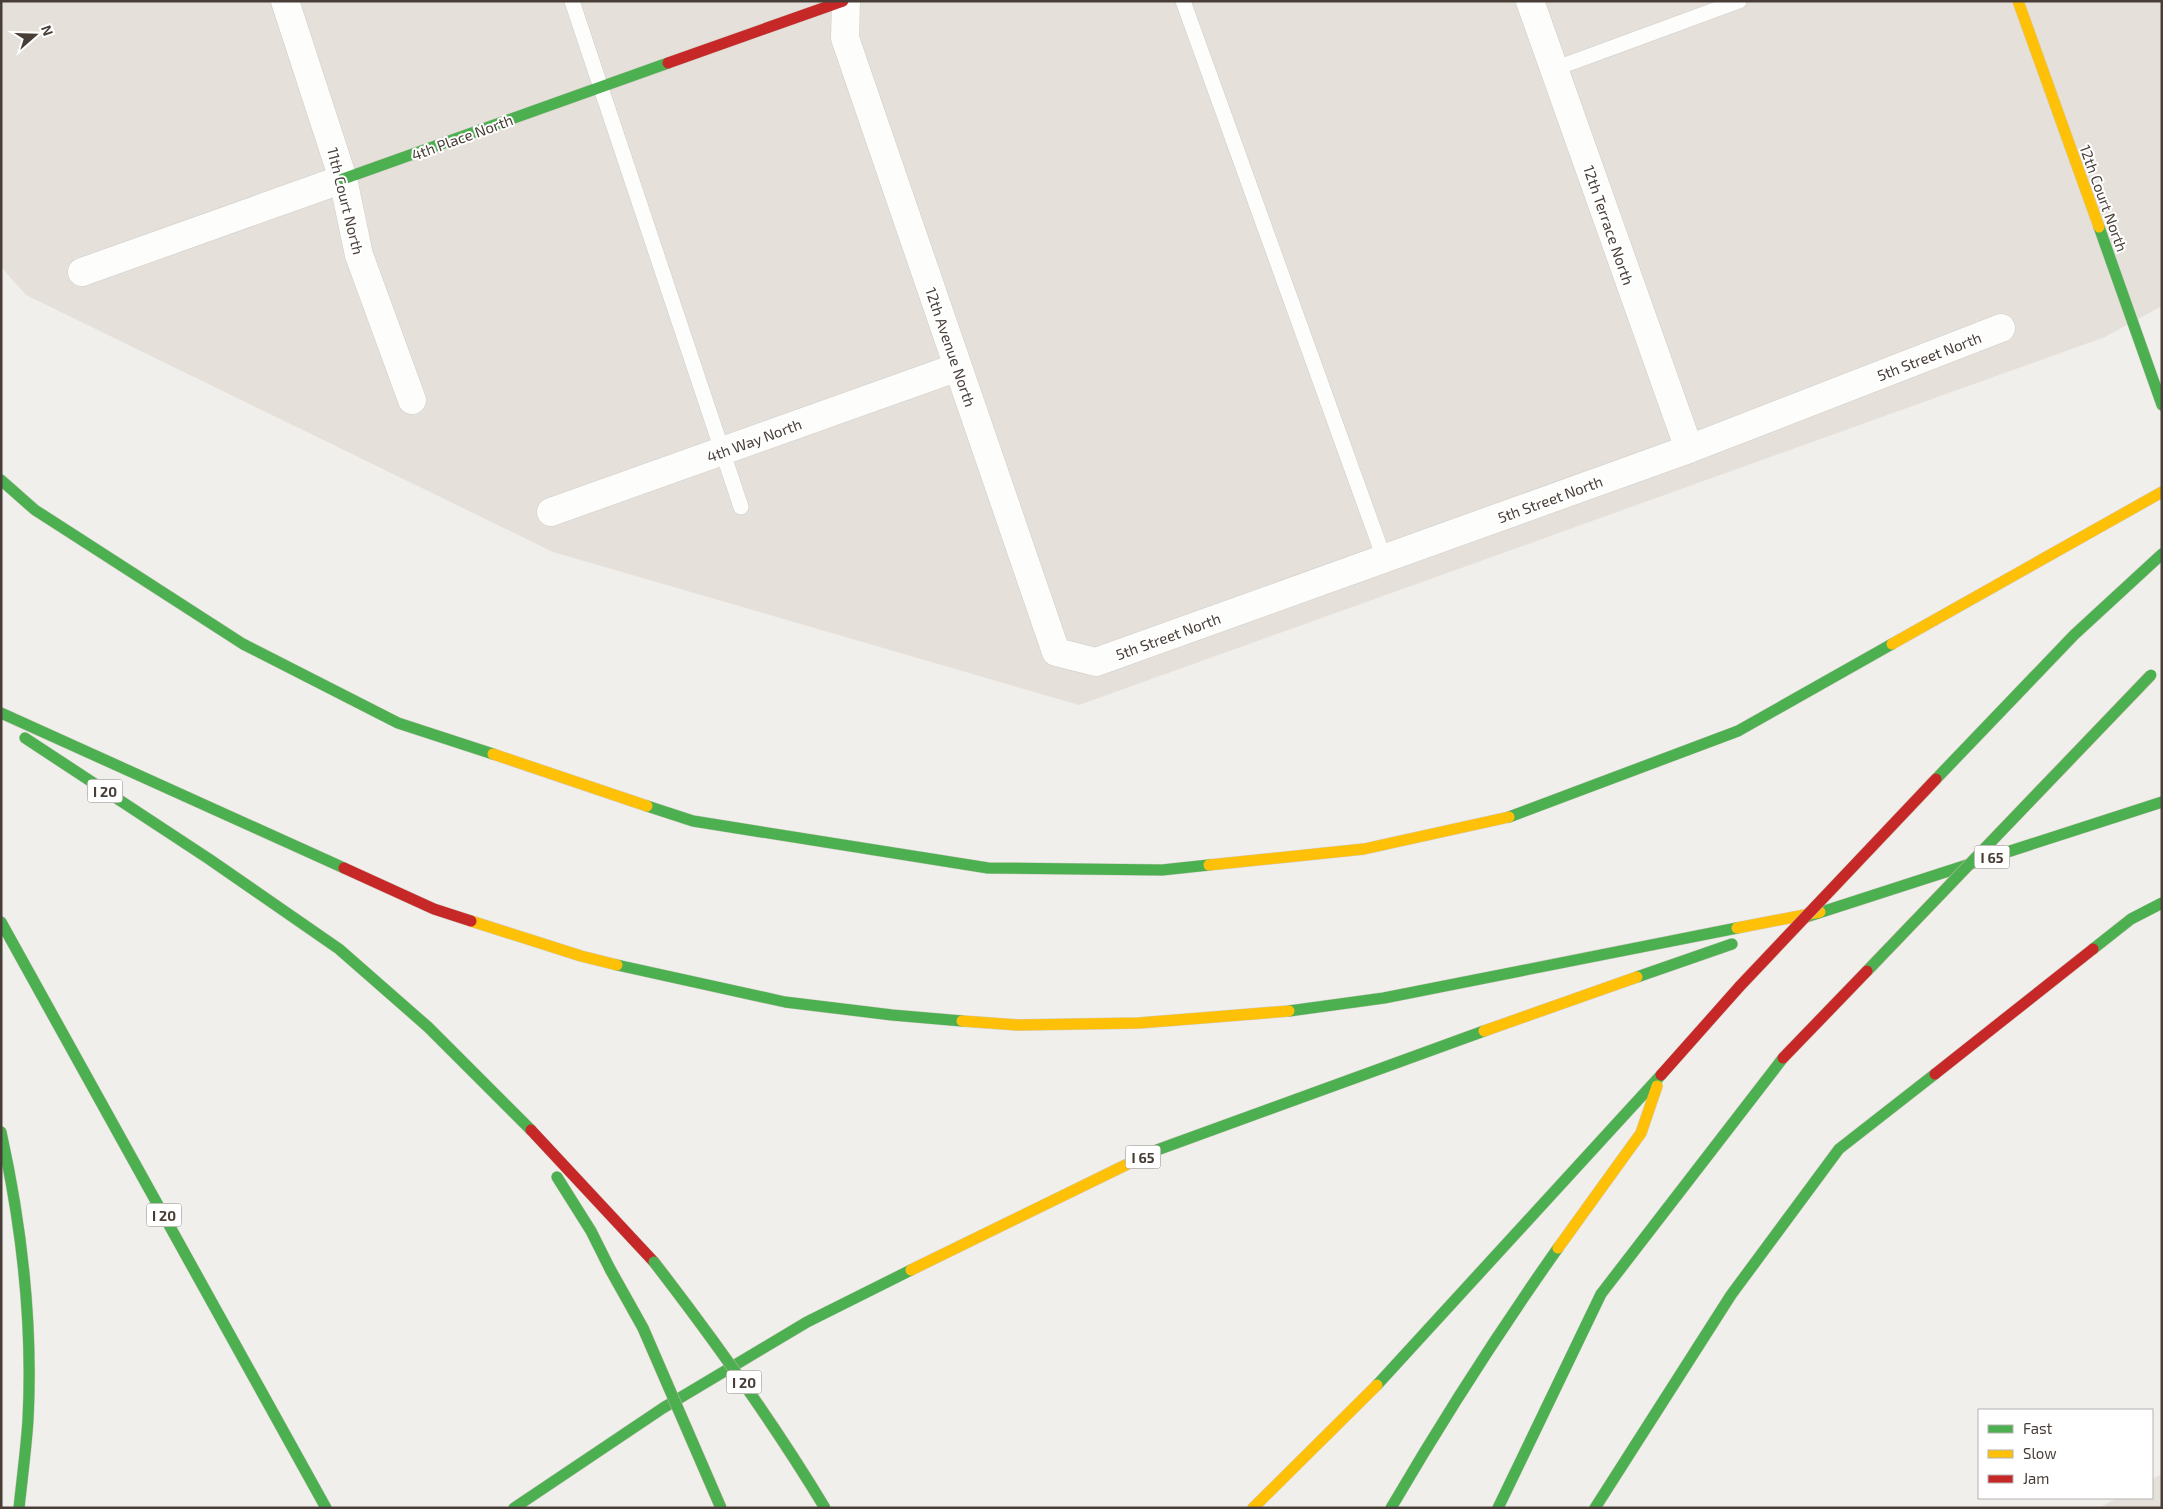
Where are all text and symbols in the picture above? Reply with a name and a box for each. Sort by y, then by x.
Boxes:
north arrow [10,10,60,60]
text: N [38,23,57,38]
street label: 4th Place North [409,110,515,164]
street label: 12th Court North [2076,142,2132,254]
street label: 11th Court North [324,145,368,257]
street label: 12th Terrace North [1580,163,1638,287]
street label: 12th Avenue North [922,285,980,409]
street label: 5th Street North [1874,328,1984,384]
street label: 4th Way North [704,415,804,465]
street label: 5th Street North [1495,472,1605,526]
street label: 5th Street North [1113,609,1223,663]
road number: I 20 [88,779,122,802]
road number: I 65 [1974,846,2010,869]
road number: I 65 [1126,1146,1160,1168]
road number: I 20 [146,1204,182,1226]
road number: I 20 [726,1370,762,1394]
legend [1978,1409,2153,1499]
text: Fast [2023,1419,2053,1437]
text: Slow [2023,1444,2057,1462]
text: Jam [2023,1469,2049,1487]

